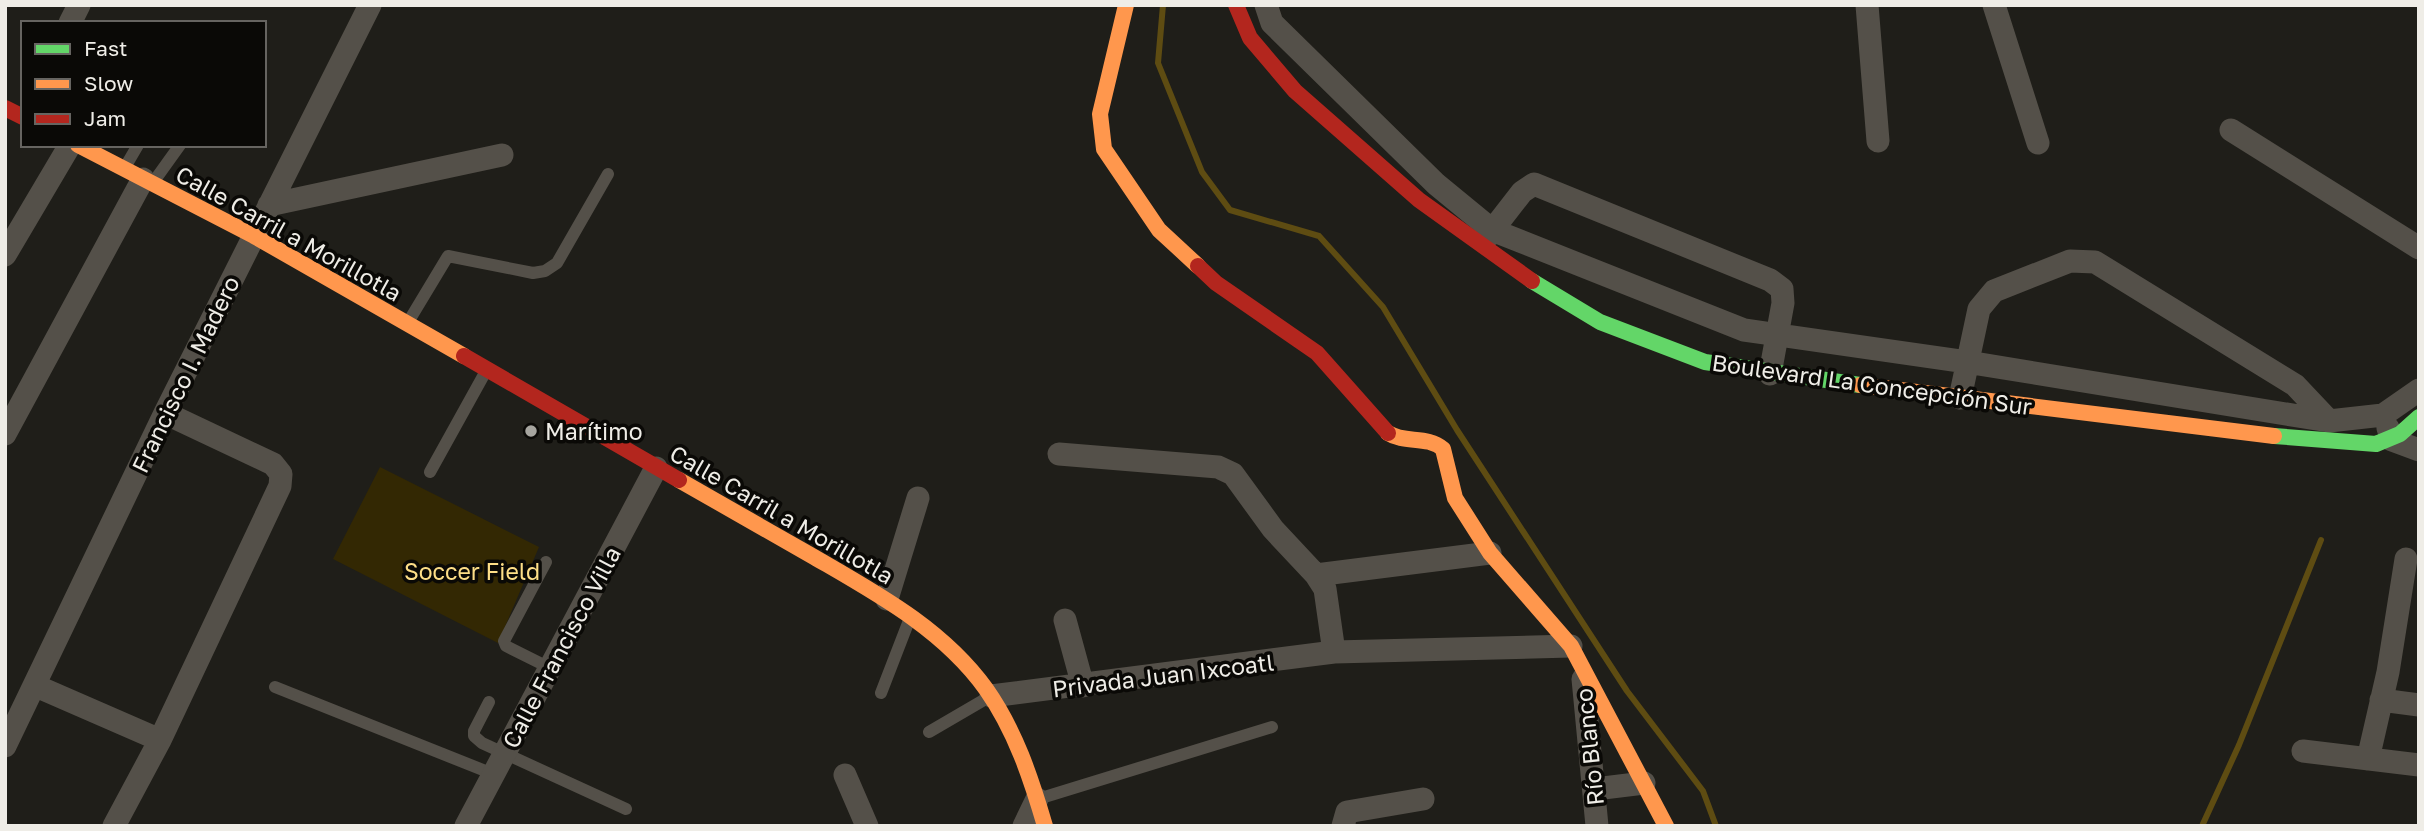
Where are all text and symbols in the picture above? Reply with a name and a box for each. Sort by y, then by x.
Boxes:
legend [21,21,266,147]
text: Fast [84,35,127,61]
text: Slow [84,70,133,96]
text: Jam [84,105,126,131]
street label: Calle Carril a Morillotla [171,159,407,307]
street label: Francisco I. Madero [125,271,245,477]
street label: Boulevard La Concepción Sur [1710,348,2034,420]
place label: Marítimo [545,417,642,445]
marker: Marítimo [523,423,539,439]
street label: Calle Carril a Morillotla [665,439,899,589]
street label: Calle Francisco Villa [496,542,626,752]
park label: Soccer Field [404,557,540,585]
street label: Privada Juan Ixcoatl [1051,648,1275,702]
street label: Río Blanco [1569,687,1609,807]

